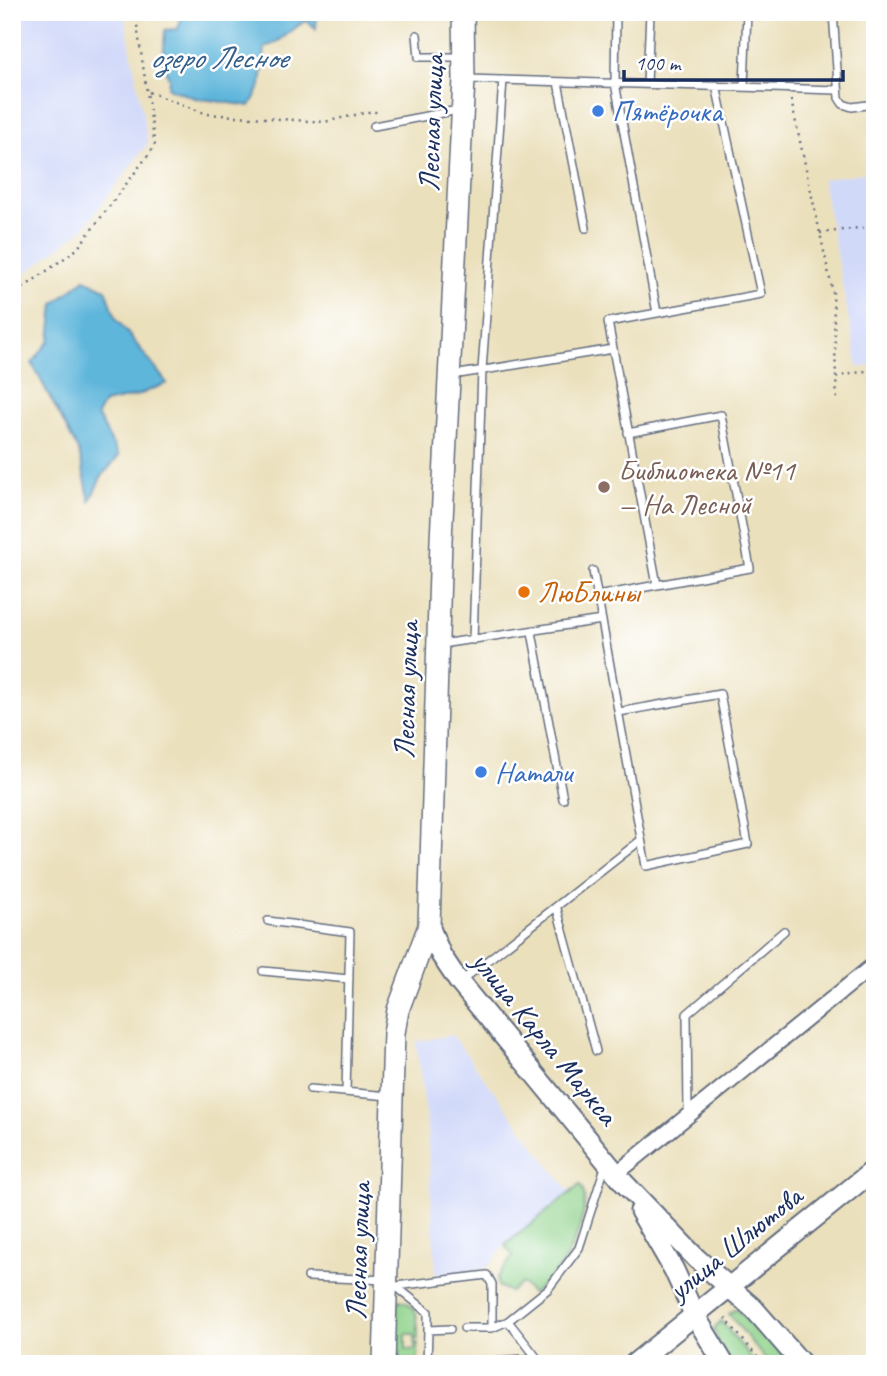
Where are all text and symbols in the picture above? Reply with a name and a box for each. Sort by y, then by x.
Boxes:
water label: озеро Лесное [149,37,291,78]
scale bar [624,38,843,82]
text: 100 m [635,50,682,76]
street label: Лесная улица [410,51,452,192]
place label: Пятёрочка [612,92,724,130]
marker: Пятёрочка [590,103,606,119]
place label: Библиотека №11 — На Лесной [618,451,797,523]
marker: Библиотека №11 — На Лесной [596,479,612,495]
place label: ЛюБлины [538,573,642,611]
marker: ЛюБлины [516,584,532,600]
street label: Лесная улица [385,618,427,759]
place label: Натали [495,753,574,791]
marker: Натали [473,764,489,780]
street label: улица Карла Маркса [462,942,628,1134]
street label: улица Шлютова [659,1176,812,1310]
street label: Лесная улица [337,1179,379,1320]

